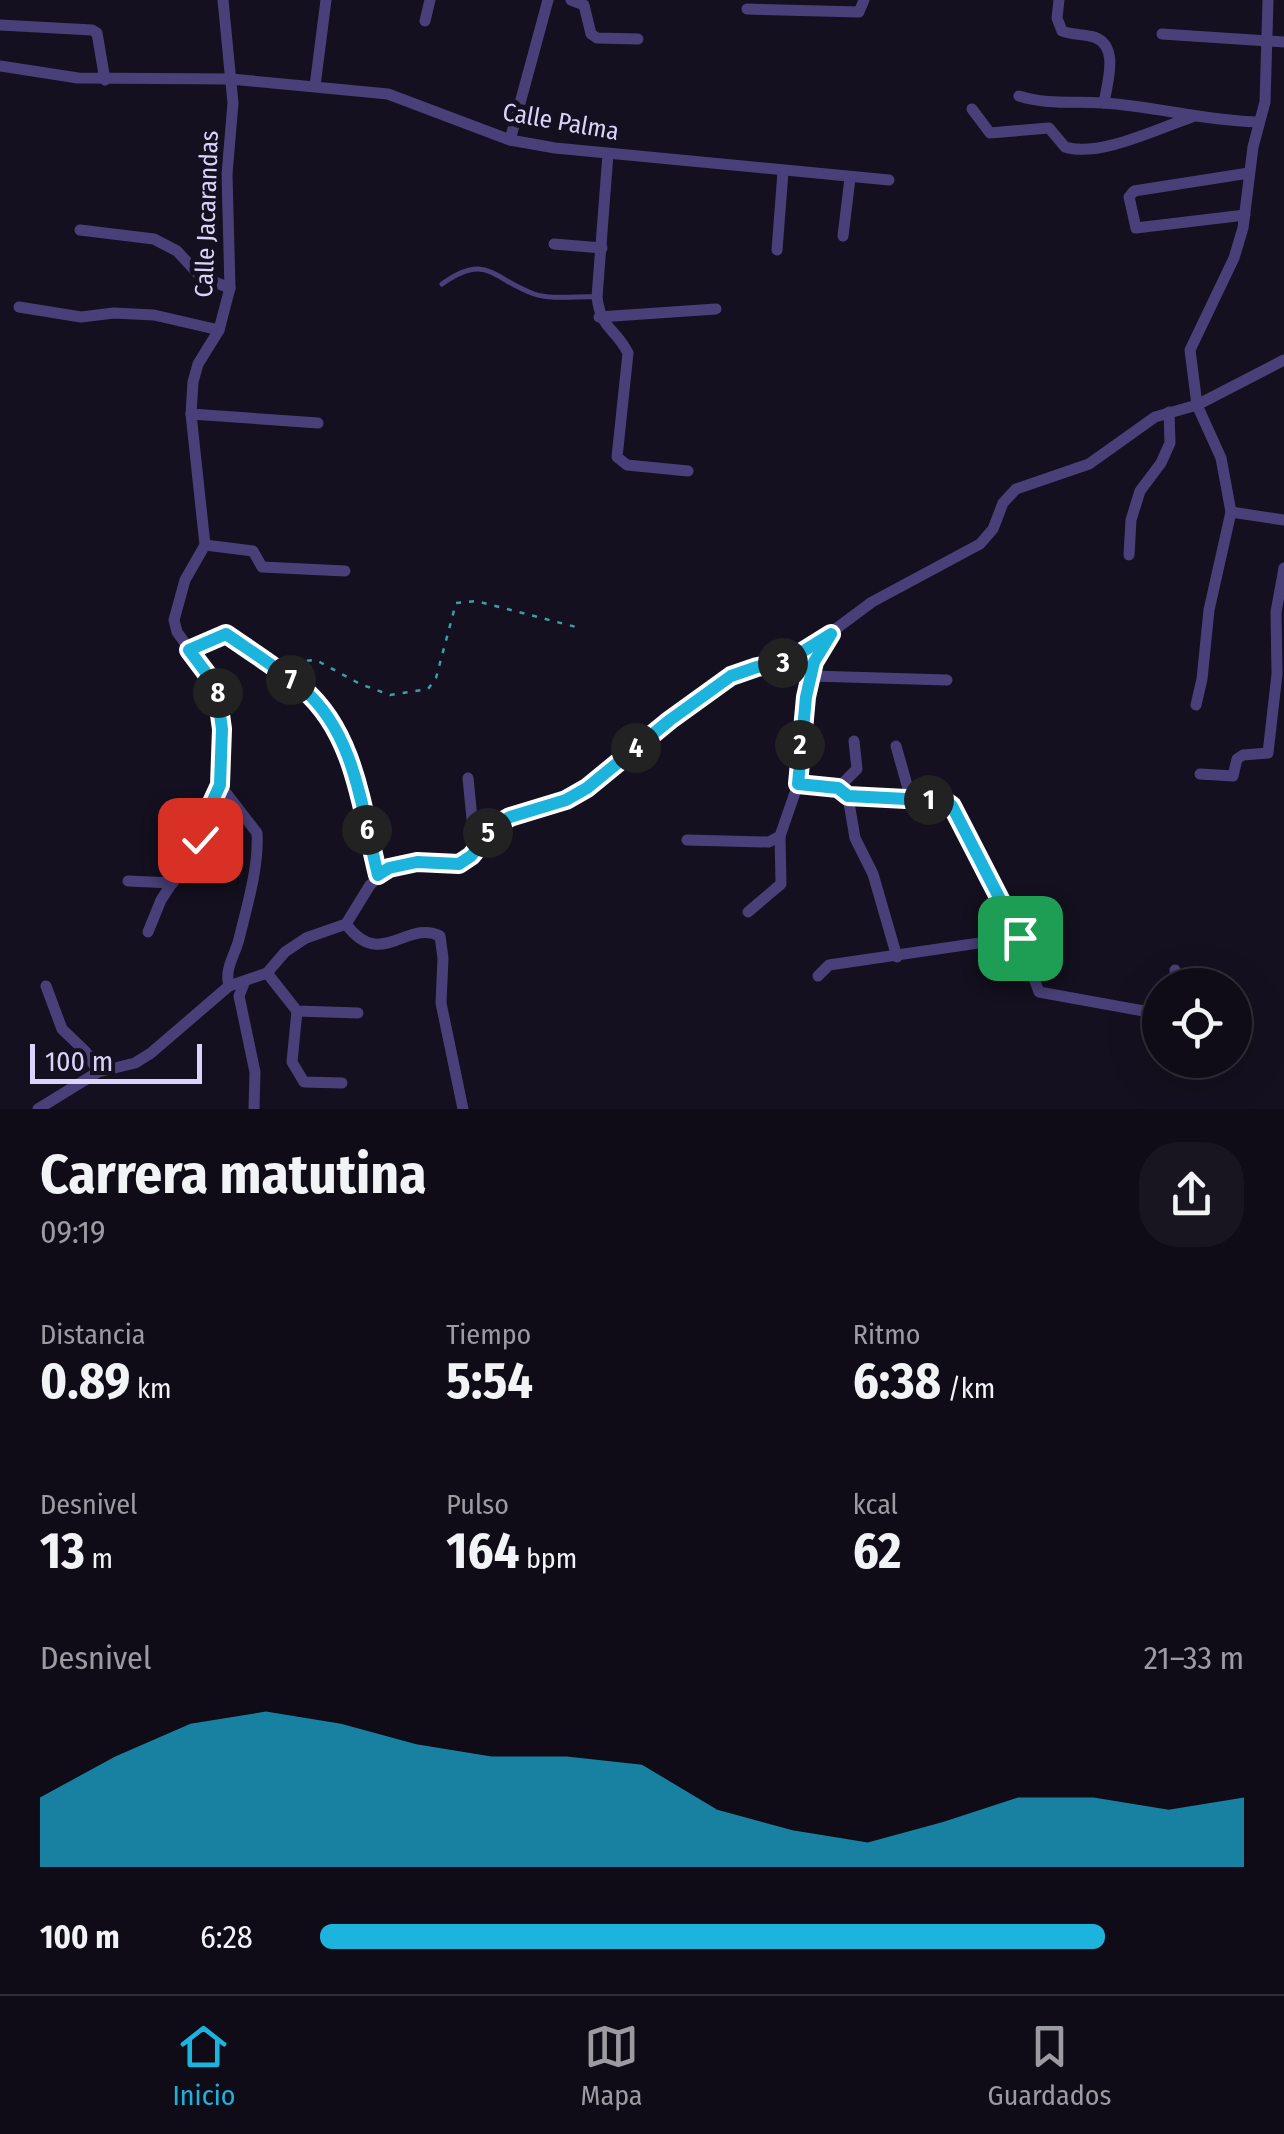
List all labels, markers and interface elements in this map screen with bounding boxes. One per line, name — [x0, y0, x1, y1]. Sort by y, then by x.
street label: Calle Palma — [500, 97, 621, 147]
street label: Calle Jacarandas — [189, 130, 225, 298]
pin: 3 — [758, 638, 808, 688]
text: 3 — [776, 646, 790, 679]
pin: 7 — [266, 655, 316, 705]
text: 7 — [285, 663, 297, 696]
pin: 8 — [193, 668, 243, 718]
text: 8 — [211, 676, 225, 709]
pin: 2 — [775, 720, 825, 770]
pin: 4 — [611, 723, 661, 773]
text: 2 — [794, 728, 806, 761]
text: 4 — [629, 731, 643, 764]
pin: 1 — [904, 775, 954, 825]
text: 1 — [923, 783, 935, 816]
pin — [158, 798, 243, 883]
pin: 6 — [342, 805, 392, 855]
pin: 5 — [463, 808, 513, 858]
icon: check — [173, 813, 228, 868]
text: 6 — [360, 813, 374, 846]
text: 5 — [481, 816, 495, 849]
pin — [978, 896, 1063, 981]
icon: arrive — [993, 911, 1048, 966]
map controls — [1142, 968, 1252, 1078]
button: locate — [1142, 968, 1252, 1078]
scale bar — [30, 1039, 202, 1084]
text: 100 m — [45, 1045, 113, 1078]
text: Carrera matutina — [40, 1142, 427, 1208]
button: share — [1139, 1142, 1244, 1247]
text: 09:19 — [40, 1213, 105, 1251]
text: Distancia — [40, 1318, 145, 1351]
text: Tiempo — [446, 1318, 531, 1351]
text: Ritmo — [853, 1318, 920, 1351]
text: 0.89 — [40, 1351, 130, 1411]
text: 5:54 — [446, 1351, 533, 1411]
text: 6:38 — [853, 1351, 941, 1411]
text: km — [130, 1372, 172, 1405]
text: /km — [941, 1372, 995, 1405]
text: Desnivel — [40, 1488, 137, 1521]
text: Pulso — [446, 1488, 509, 1521]
text: kcal — [853, 1488, 898, 1521]
text: 13 — [40, 1521, 85, 1581]
text: 164 — [446, 1521, 519, 1581]
text: 62 — [853, 1521, 902, 1581]
text: m — [85, 1542, 113, 1575]
text: bpm — [519, 1542, 577, 1575]
text: Desnivel — [40, 1639, 151, 1677]
text: 21–33 m — [1144, 1639, 1244, 1677]
text: 100 m — [40, 1918, 120, 1956]
text: 6:28 — [200, 1918, 253, 1956]
tab: Inicio — [173, 2019, 235, 2112]
tab: Mapa — [581, 2019, 643, 2112]
tab: Guardados — [988, 2019, 1111, 2112]

